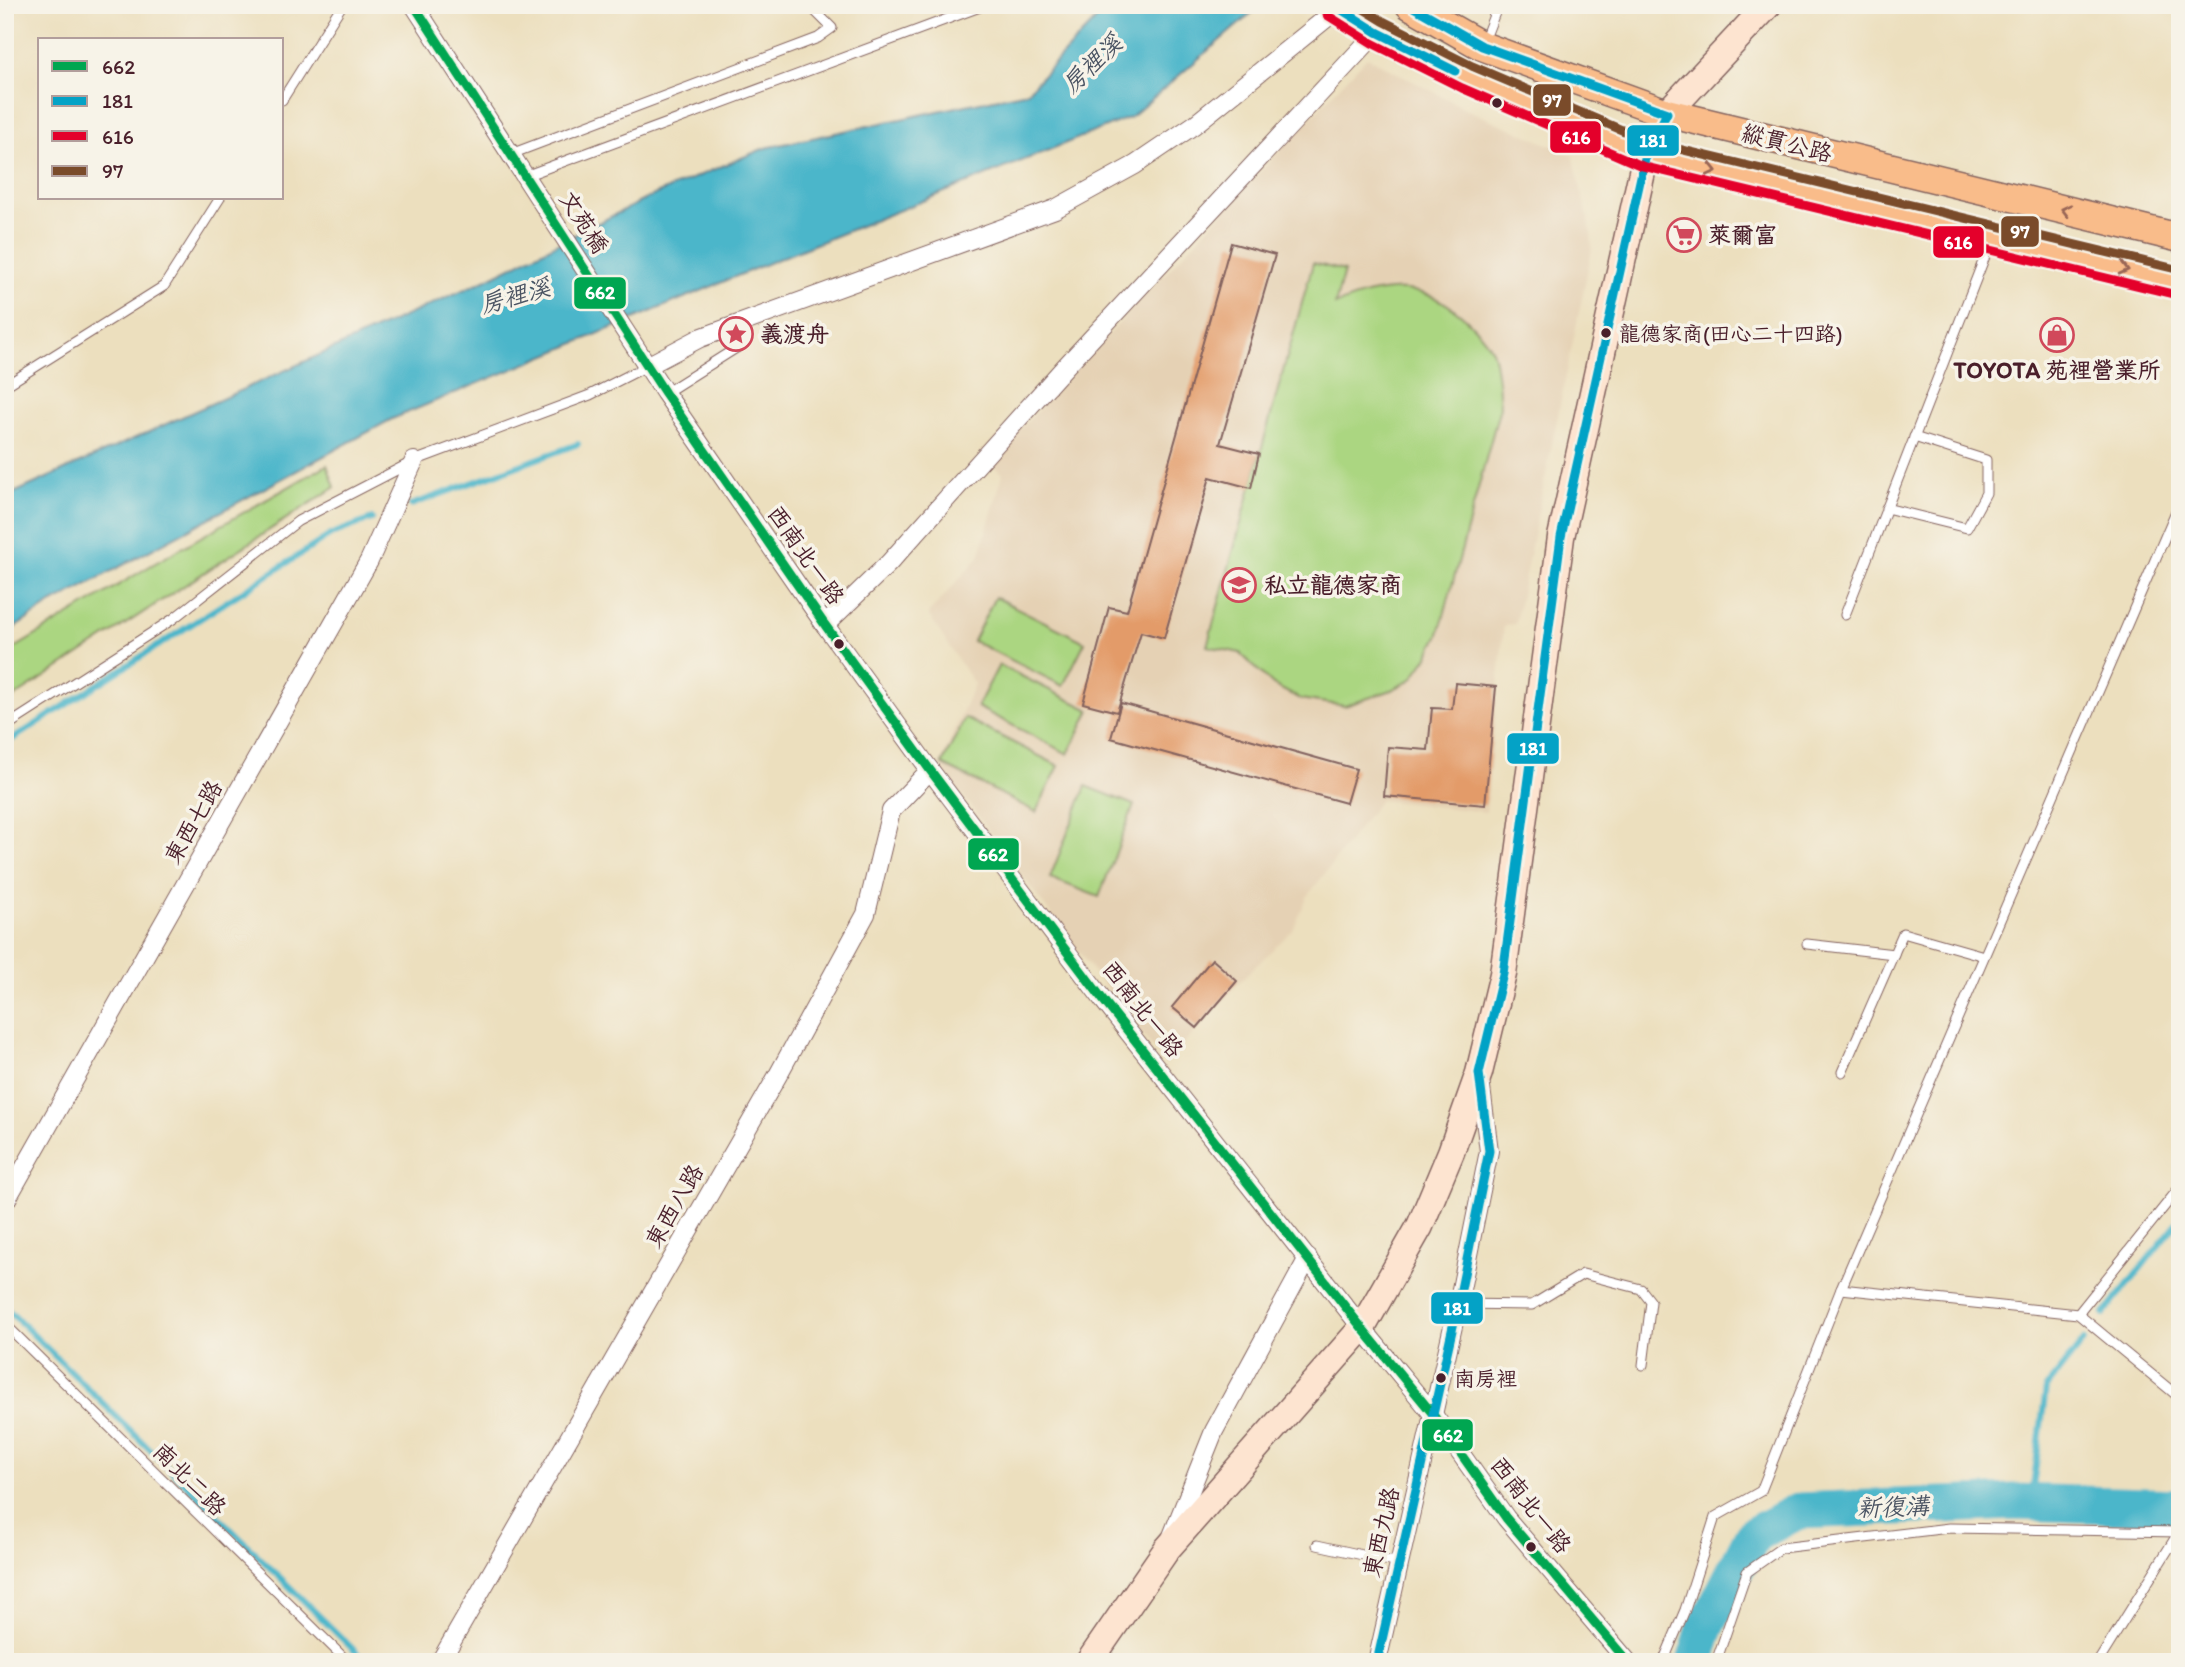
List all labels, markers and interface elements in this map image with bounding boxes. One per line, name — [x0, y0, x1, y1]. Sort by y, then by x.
water label: 房裡溪 — [1056, 27, 1129, 99]
legend — [38, 38, 284, 200]
text: 662 — [102, 54, 135, 79]
line badge: 97 — [1532, 83, 1572, 117]
text: 181 — [102, 88, 133, 113]
text: 97 — [1542, 89, 1562, 112]
unlabelled marker — [1490, 96, 1504, 110]
street label: 縱貫公路 — [1739, 118, 1835, 168]
line badge: 616 — [1549, 120, 1602, 154]
text: 616 — [102, 124, 134, 149]
line badge: 181 — [1626, 124, 1680, 157]
text: 616 — [1562, 126, 1590, 149]
text: 181 — [1639, 129, 1667, 152]
text: 97 — [102, 158, 123, 183]
one-way arrow — [1706, 161, 1718, 176]
street label: 文苑橋 — [553, 185, 615, 259]
one-way arrow — [2060, 204, 2072, 218]
line badge: 97 — [2000, 215, 2040, 248]
supermarket icon: 萊爾富 — [1665, 216, 1703, 254]
text: 97 — [2010, 220, 2030, 243]
place label: 萊爾富 — [1708, 221, 1777, 249]
line badge: 616 — [1932, 225, 1985, 259]
text: 616 — [1944, 231, 1972, 254]
one-way arrow — [2117, 261, 2129, 275]
water label: 房裡溪 — [476, 271, 555, 319]
line badge: 662 — [573, 276, 627, 310]
text: 662 — [585, 281, 615, 304]
place icon: 義渡舟 — [717, 315, 755, 353]
shop icon: TOYOTA 苑裡營業所 — [2038, 316, 2076, 354]
place label: 義渡舟 — [760, 320, 829, 348]
place label: 龍德家商(田心二十四路) — [1619, 321, 1843, 346]
marker: 龍德家商(田心二十四路) — [1599, 326, 1613, 340]
place label: TOYOTA 苑裡營業所 — [1953, 356, 2160, 384]
street label: 西南北一路 — [762, 500, 850, 610]
school or university icon: 私立龍德家商 — [1220, 566, 1258, 604]
place label: 私立龍德家商 — [1264, 571, 1402, 599]
unlabelled marker — [832, 637, 846, 651]
line badge: 181 — [1506, 732, 1560, 765]
text: 181 — [1519, 737, 1547, 760]
street label: 東西七路 — [158, 775, 228, 869]
line badge: 662 — [967, 837, 1020, 871]
text: 662 — [978, 843, 1008, 866]
street label: 西南北一路 — [1097, 955, 1189, 1063]
street label: 東西八路 — [639, 1159, 709, 1253]
line badge: 181 — [1430, 1291, 1484, 1325]
text: 181 — [1443, 1297, 1471, 1320]
place label: 南房裡 — [1454, 1366, 1517, 1391]
marker: 南房裡 — [1434, 1371, 1448, 1385]
line badge: 662 — [1421, 1418, 1474, 1452]
text: 662 — [1433, 1424, 1463, 1447]
street label: 南北二路 — [148, 1437, 232, 1521]
street label: 西南北一路 — [1485, 1451, 1577, 1559]
street label: 東西九路 — [1357, 1484, 1405, 1580]
water label: 新復溝 — [1856, 1491, 1931, 1522]
unlabelled marker — [1524, 1540, 1538, 1554]

